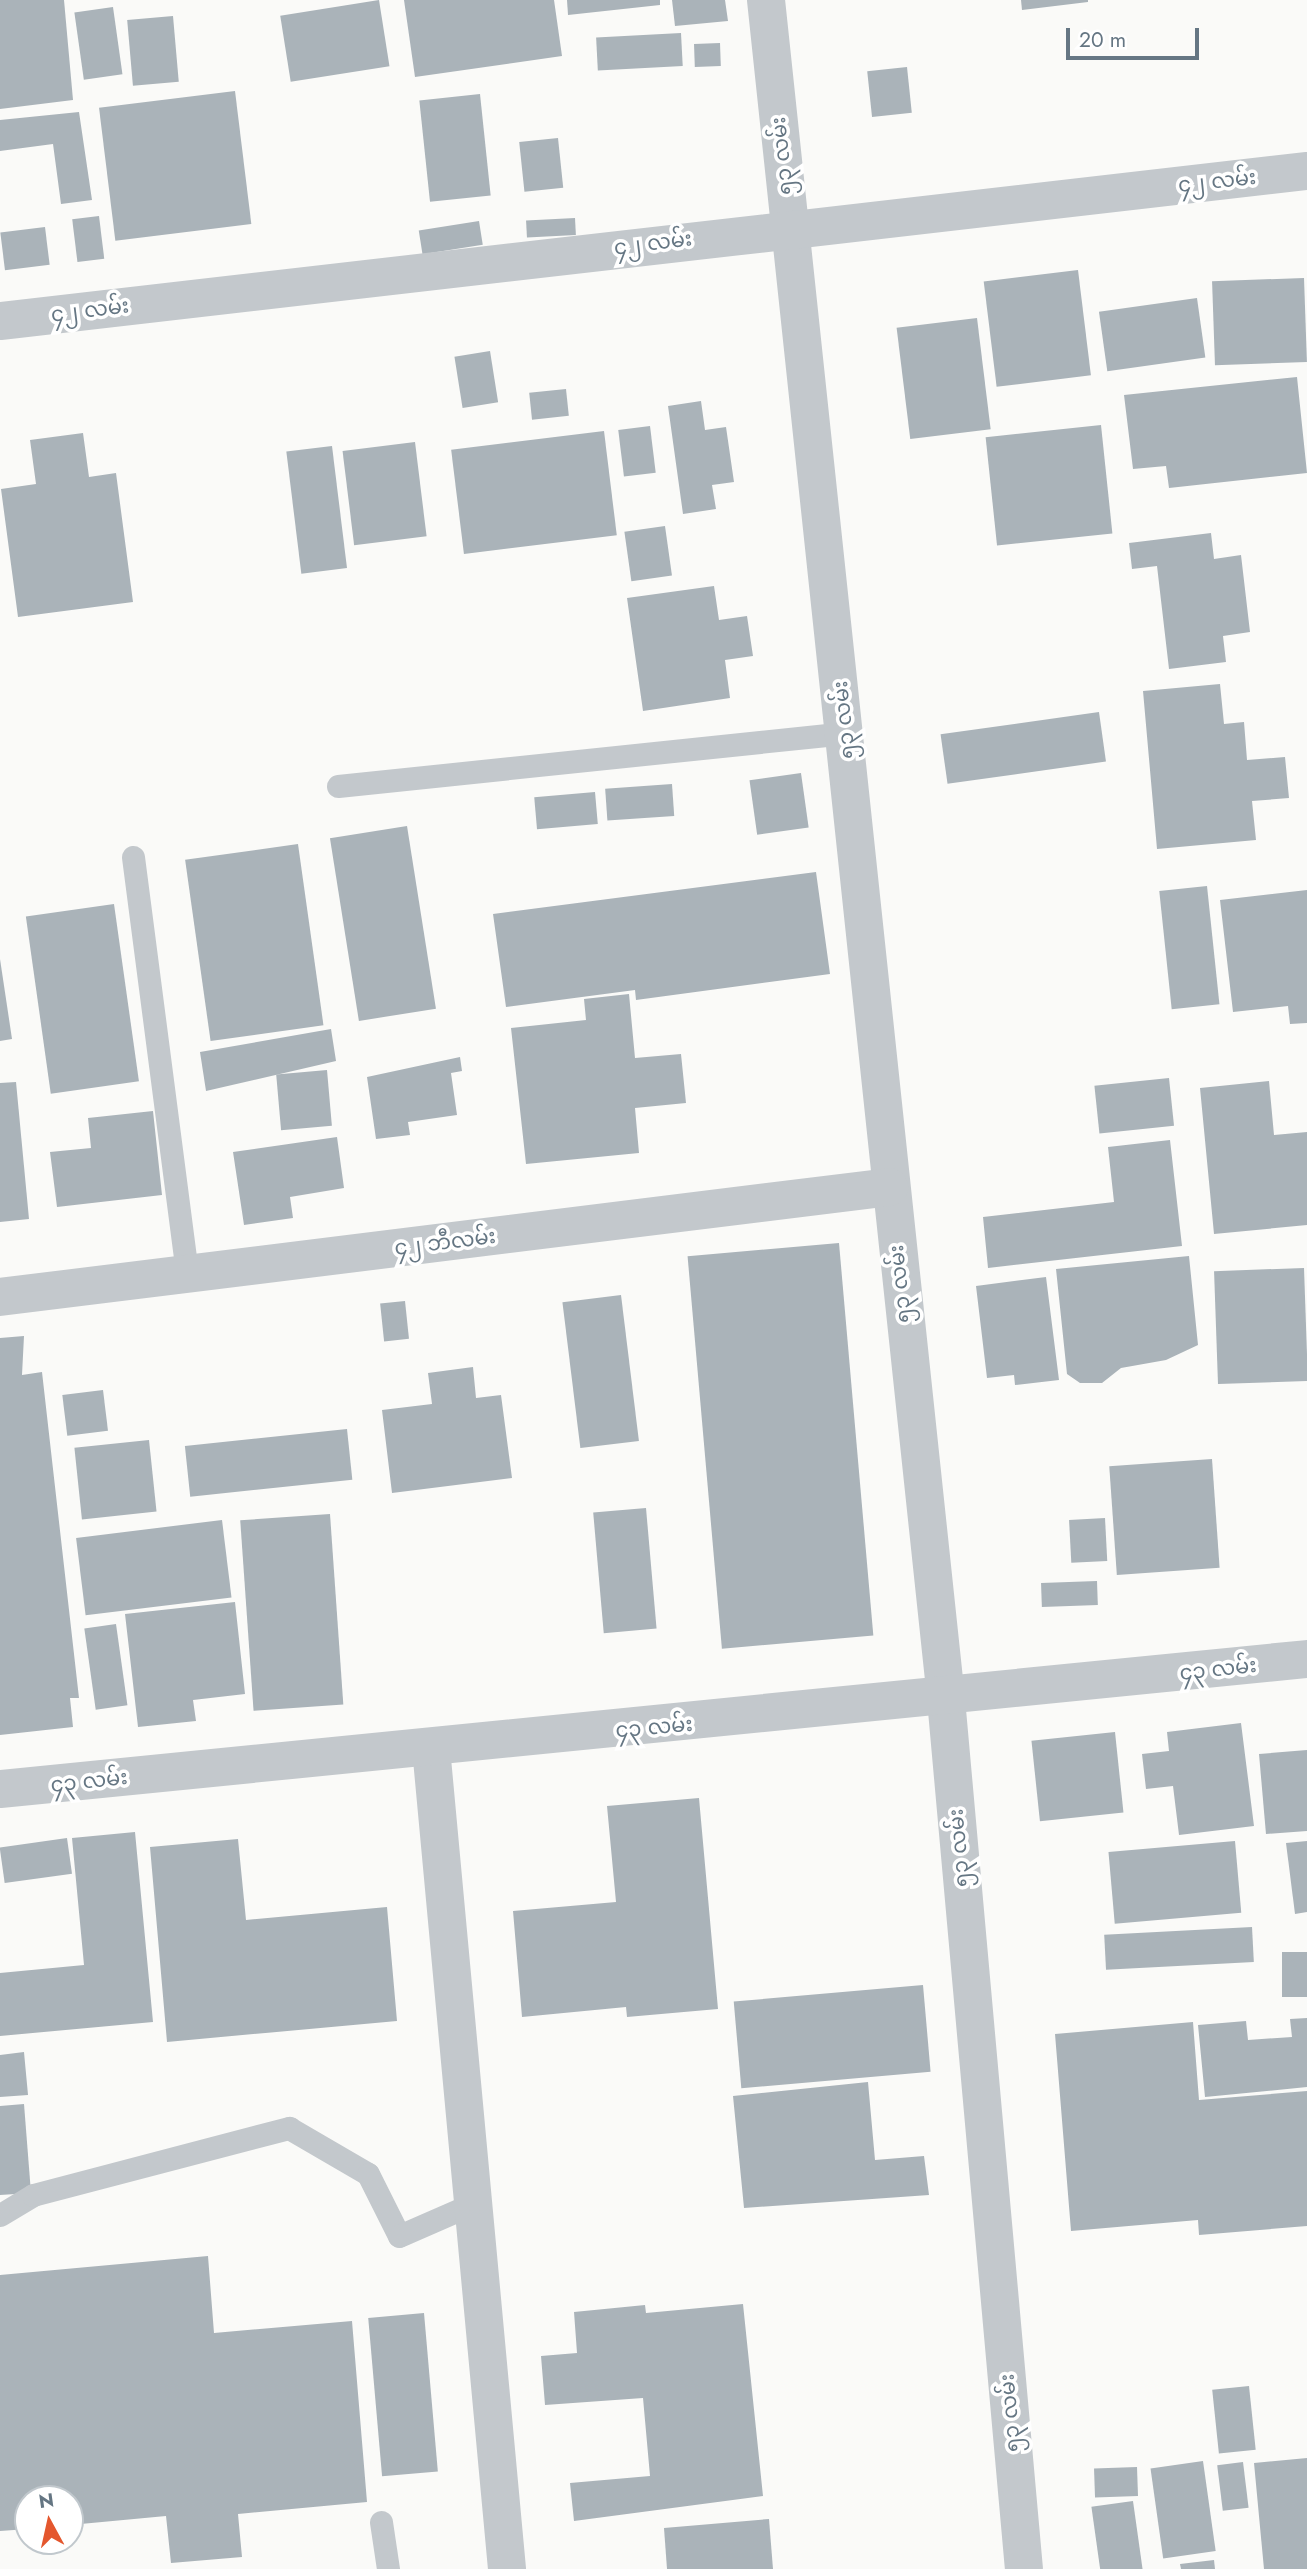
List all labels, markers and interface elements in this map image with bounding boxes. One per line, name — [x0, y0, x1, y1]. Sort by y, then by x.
scale bar — [1069, 14, 1202, 58]
text: 20 m — [1079, 25, 1126, 55]
street label: ၅၃ လမ်း — [765, 116, 799, 196]
street label: ၄၂ လမ်း — [1177, 164, 1257, 198]
street label: ၄၂ လမ်း — [612, 226, 694, 260]
street label: ၄၂ လမ်း — [49, 293, 131, 327]
street label: ၅၃ လမ်း — [827, 680, 861, 760]
street label: ၄၂ ဘီလမ်း — [393, 1223, 497, 1261]
street label: ၅၃ လမ်း — [883, 1244, 917, 1324]
street label: ၄၃ လမ်း — [1178, 1652, 1258, 1686]
street label: ၄၃ လမ်း — [614, 1711, 694, 1743]
street label: ၄၃ လမ်း — [49, 1764, 129, 1798]
street label: ၅၃ လမ်း — [943, 1808, 975, 1888]
street label: ၅၃ လမ်း — [994, 2373, 1026, 2453]
north arrow — [14, 2485, 84, 2555]
text: N — [37, 2486, 56, 2515]

